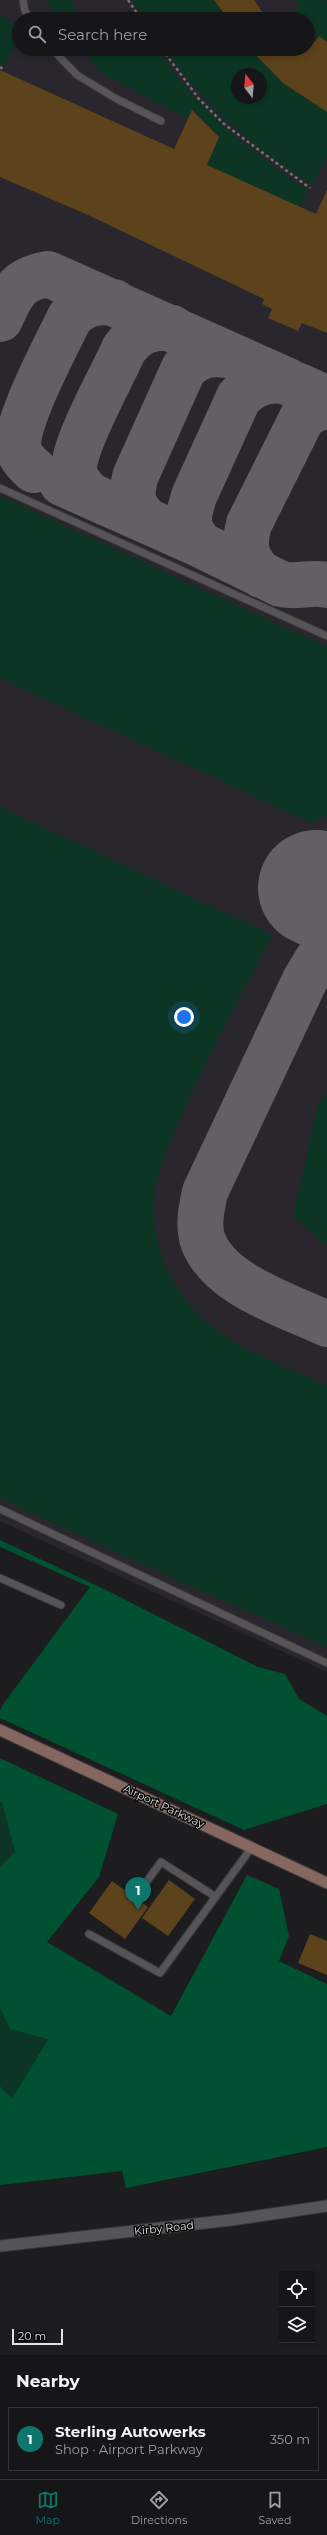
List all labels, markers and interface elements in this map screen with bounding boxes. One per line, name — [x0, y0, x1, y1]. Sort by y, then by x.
search box — [12, 12, 315, 56]
icon: search — [26, 23, 48, 45]
text: Search here — [58, 25, 147, 44]
north arrow — [231, 68, 267, 104]
your location — [174, 1007, 194, 1027]
street label: Airport Parkway — [121, 1781, 207, 1831]
pin: 1 — [125, 1877, 151, 1910]
street label: Kirby Road — [133, 2218, 195, 2238]
map controls — [279, 2271, 315, 2343]
button: locate — [279, 2271, 315, 2307]
button: layers — [279, 2307, 315, 2343]
scale bar — [12, 2327, 63, 2346]
text: 20 m — [18, 2329, 46, 2343]
text: Nearby — [16, 2371, 80, 2391]
text: Sterling Autowerks — [55, 2422, 206, 2441]
text: 1 — [27, 2431, 33, 2447]
text: 350 m — [270, 2431, 310, 2447]
text: Shop · Airport Parkway — [55, 2441, 203, 2457]
tab: Map — [36, 2489, 60, 2527]
tab: Directions — [131, 2489, 187, 2527]
tab: Saved — [258, 2489, 291, 2527]

